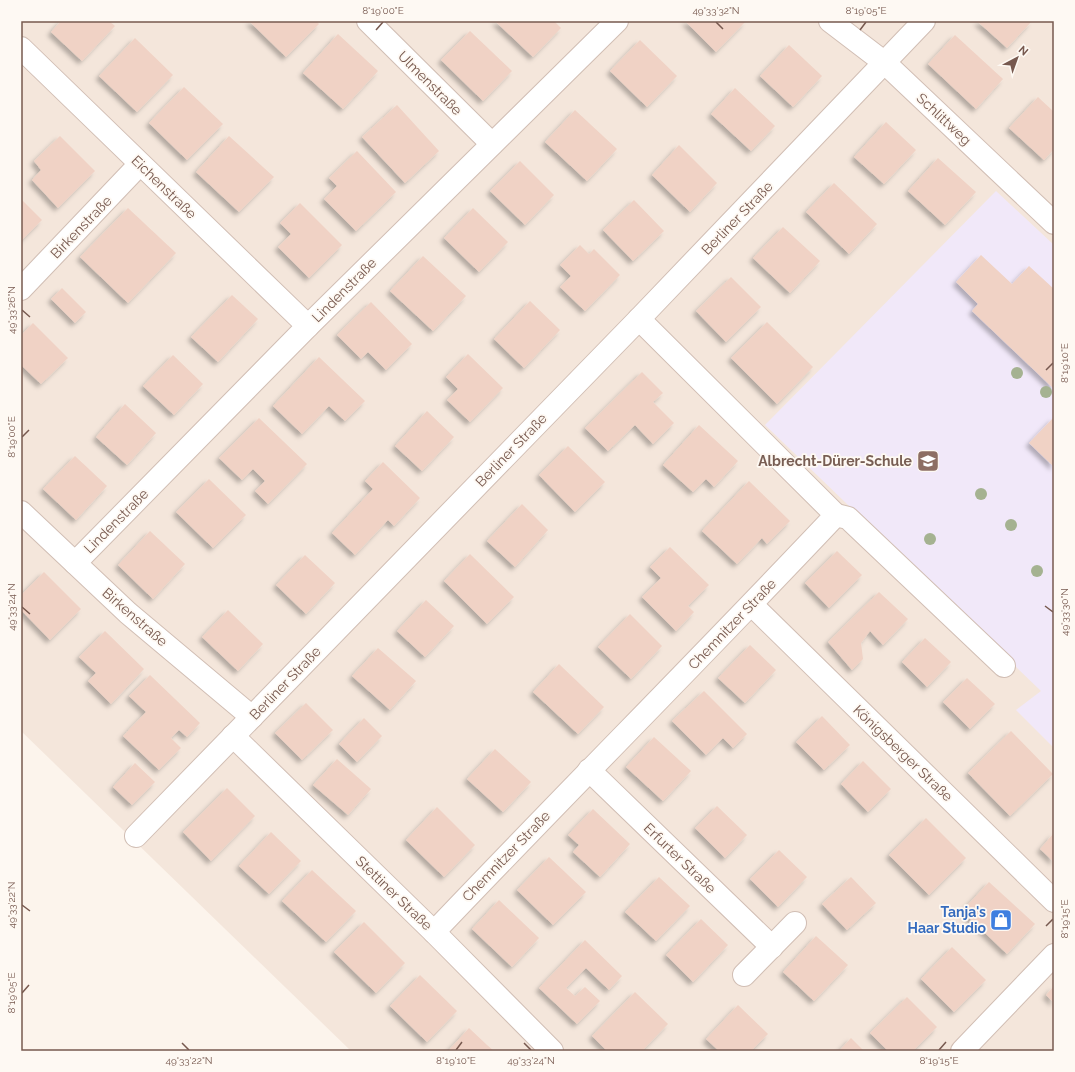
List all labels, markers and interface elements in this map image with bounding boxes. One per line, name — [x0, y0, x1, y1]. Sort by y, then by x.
text: 8°19'00"E — [362, 5, 404, 16]
text: 49°33'32"N — [692, 5, 740, 16]
text: 8°19'05"E — [845, 5, 887, 16]
north arrow — [997, 38, 1037, 78]
text: N — [1016, 43, 1031, 58]
street label: Ulmenstraße — [395, 48, 465, 118]
street label: Schlittweg — [913, 90, 975, 148]
street label: Eichenstraße — [128, 152, 200, 222]
street label: Berliner Straße — [698, 178, 776, 258]
street label: Birkenstraße — [47, 192, 115, 262]
street label: Lindenstraße — [309, 255, 379, 325]
text: 49°33'26"N — [6, 286, 17, 334]
text: 8°19'10"E — [1059, 343, 1070, 383]
street label: Berliner Straße — [472, 410, 550, 490]
text: 8°19'00"E — [6, 416, 17, 458]
school or university icon: Albrecht-Dürer-Schule — [915, 448, 941, 474]
place label: Albrecht-Dürer-Schule — [758, 453, 913, 469]
street label: Lindenstraße — [81, 486, 151, 556]
street label: Chemnitzer Straße — [685, 576, 779, 672]
text: 49°33'24"N — [6, 583, 17, 631]
street label: Birkenstraße — [99, 585, 171, 649]
text: 49°33'30"N — [1059, 588, 1070, 636]
street label: Berliner Straße — [246, 643, 324, 723]
street label: Königsberger Straße — [850, 702, 956, 804]
street label: Chemnitzer Straße — [459, 808, 553, 904]
street label: Erfurter Straße — [641, 820, 719, 896]
street label: Stettiner Straße — [353, 853, 435, 933]
text: 49°33'22"N — [6, 881, 17, 929]
text: 8°19'15"E — [1059, 899, 1070, 939]
place label: Tanja's Haar Studio — [908, 904, 987, 936]
shop icon: Tanja's Haar Studio — [988, 907, 1014, 933]
text: 8°19'05"E — [6, 972, 17, 1014]
text: 49°33'22"N — [165, 1055, 213, 1066]
text: 8°19'10"E — [436, 1055, 476, 1066]
text: 49°33'24"N — [507, 1055, 555, 1066]
text: 8°19'15"E — [919, 1055, 959, 1066]

